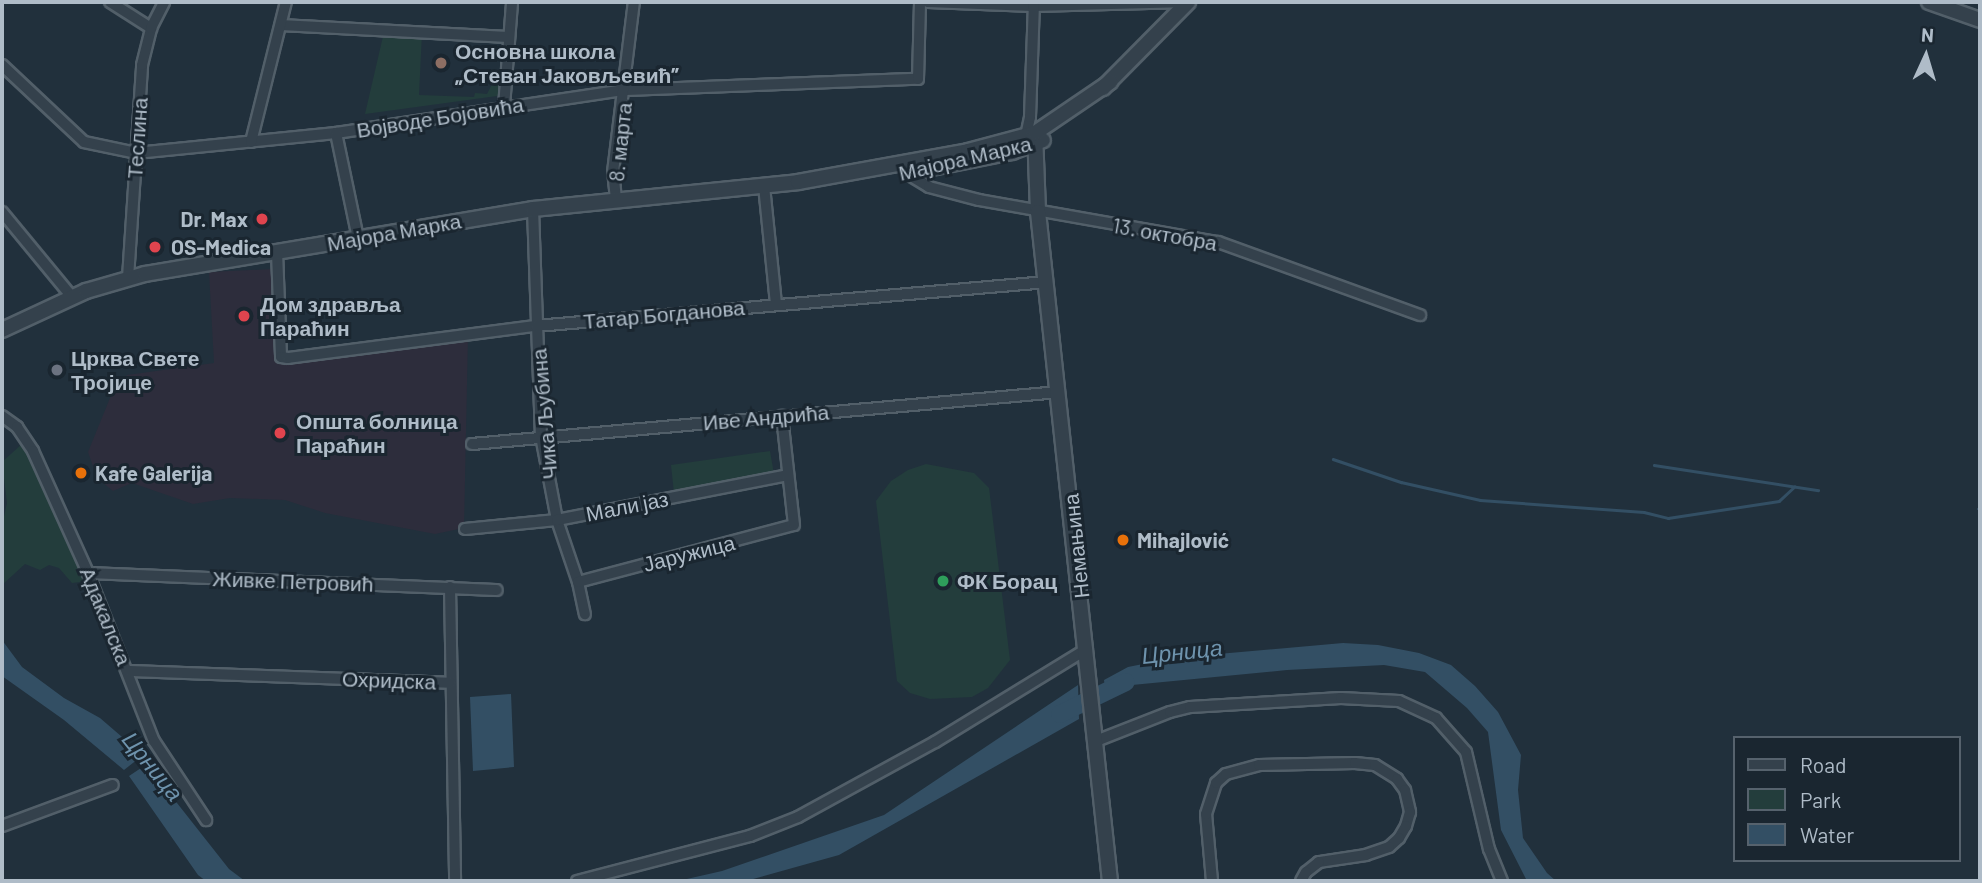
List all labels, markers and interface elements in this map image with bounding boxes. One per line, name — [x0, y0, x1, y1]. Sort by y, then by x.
north arrow — [1891, 21, 1961, 91]
text: N — [1920, 23, 1935, 46]
place label: Основна школа „Стеван Јаковљевић” — [455, 38, 679, 88]
marker: Основна школа „Стеван Јаковљевић” — [433, 55, 449, 71]
street label: Војводе Бојовића — [355, 91, 525, 143]
street label: Теслина — [122, 97, 152, 179]
street label: 8. марта — [603, 101, 637, 183]
street label: Мајора Марка — [896, 130, 1034, 186]
place label: Dr. Max — [181, 206, 248, 232]
street label: Мајора Марка — [325, 208, 463, 256]
marker: Dr. Max — [254, 211, 270, 227]
street label: 13. октобра — [1111, 212, 1219, 256]
place label: OS-Medica — [171, 234, 271, 260]
marker: OS-Medica — [145, 237, 165, 257]
place label: Дом здравља Параћин — [260, 291, 401, 341]
street label: Татар Богданова — [582, 294, 746, 334]
marker: Дом здравља Параћин — [234, 306, 254, 326]
place label: Црква Свете Тројице — [71, 345, 199, 395]
street label: Чика Љубина — [526, 348, 562, 480]
marker: Црква Свете Тројице — [49, 362, 65, 378]
street label: Иве Андрића — [702, 399, 830, 435]
place label: Општа болница Параћин — [296, 408, 458, 458]
marker: Општа болница Параћин — [270, 423, 290, 443]
place label: Kafe Galerija — [95, 460, 212, 486]
marker: Kafe Galerija — [73, 465, 89, 481]
street label: Мали јаз — [584, 486, 670, 526]
street label: Немањина — [1058, 492, 1094, 600]
place label: Mihajlović — [1137, 527, 1229, 553]
street label: Јаружица — [640, 529, 738, 577]
marker: Mihajlović — [1115, 532, 1131, 548]
street label: Адакалска — [75, 563, 137, 669]
street label: Живке Петровић — [212, 566, 374, 596]
place label: ФК Борац — [957, 568, 1057, 594]
marker: ФК Борац — [935, 573, 951, 589]
water label: Црница — [1140, 633, 1224, 669]
street label: Охридска — [342, 666, 436, 694]
water label: Црница — [117, 726, 189, 806]
legend — [1734, 736, 1961, 862]
text: Road — [1800, 752, 1846, 777]
text: Park — [1800, 787, 1841, 812]
text: Water — [1800, 822, 1854, 847]

